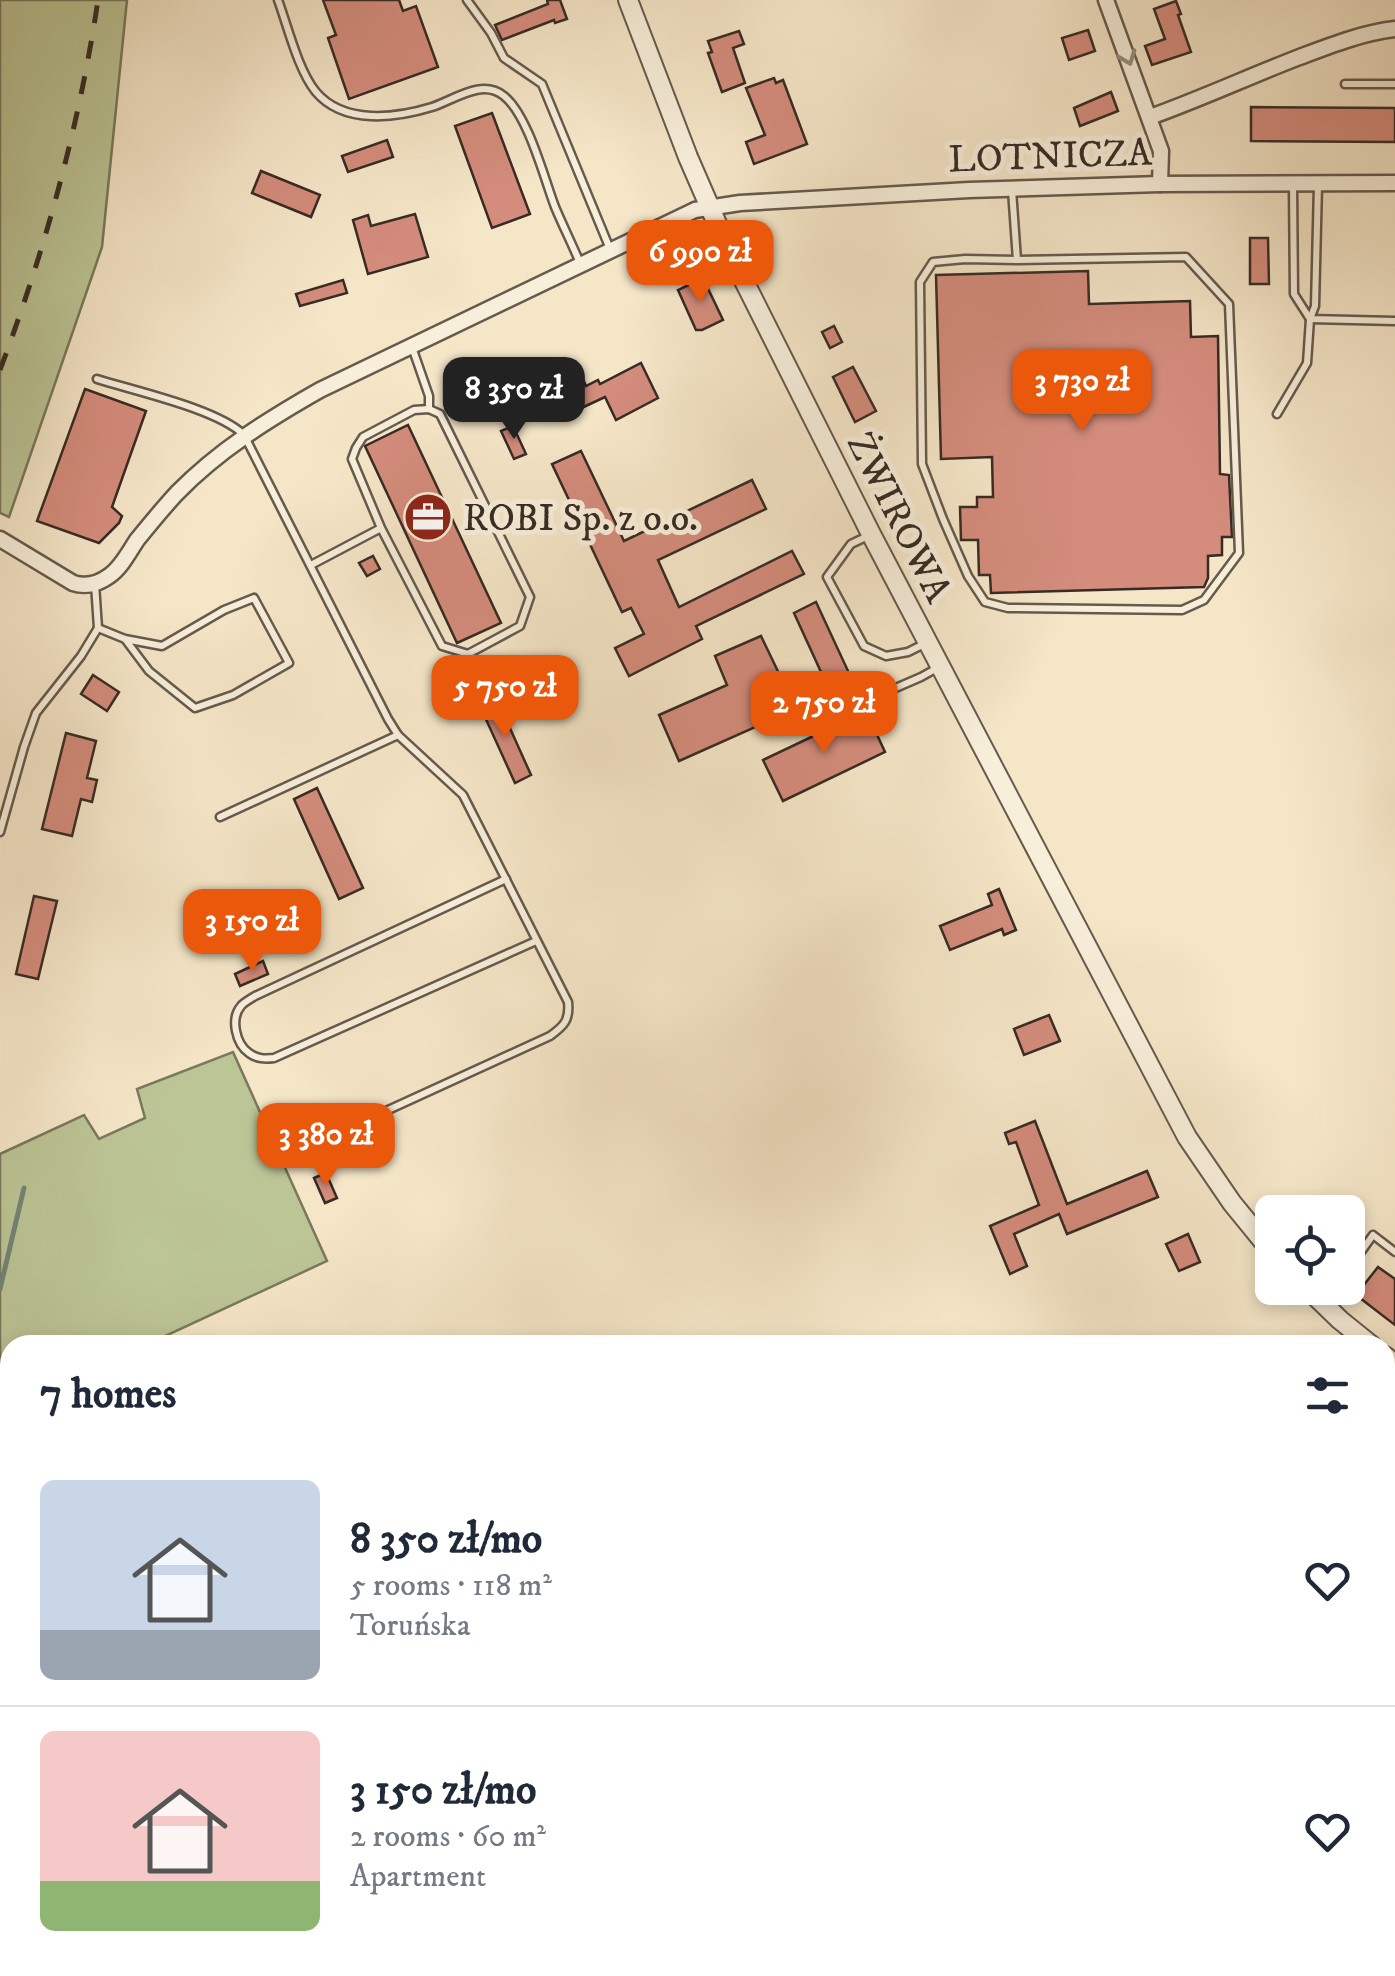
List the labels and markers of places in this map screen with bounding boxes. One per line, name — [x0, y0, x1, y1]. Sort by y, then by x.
pin: 6 990 zł — [597, 220, 803, 305]
pin: 3 730 zł — [979, 349, 1185, 434]
pin: 8 350 zł — [411, 357, 617, 442]
office icon: ROBI Sp. z o.o. — [402, 491, 454, 543]
place label: ROBI Sp. z o.o. — [463, 495, 698, 543]
pin: 5 750 zł — [402, 655, 608, 740]
pin: 2 750 zł — [721, 671, 927, 756]
pin: 3 150 zł — [149, 889, 355, 974]
pin: 3 380 zł — [223, 1103, 429, 1188]

